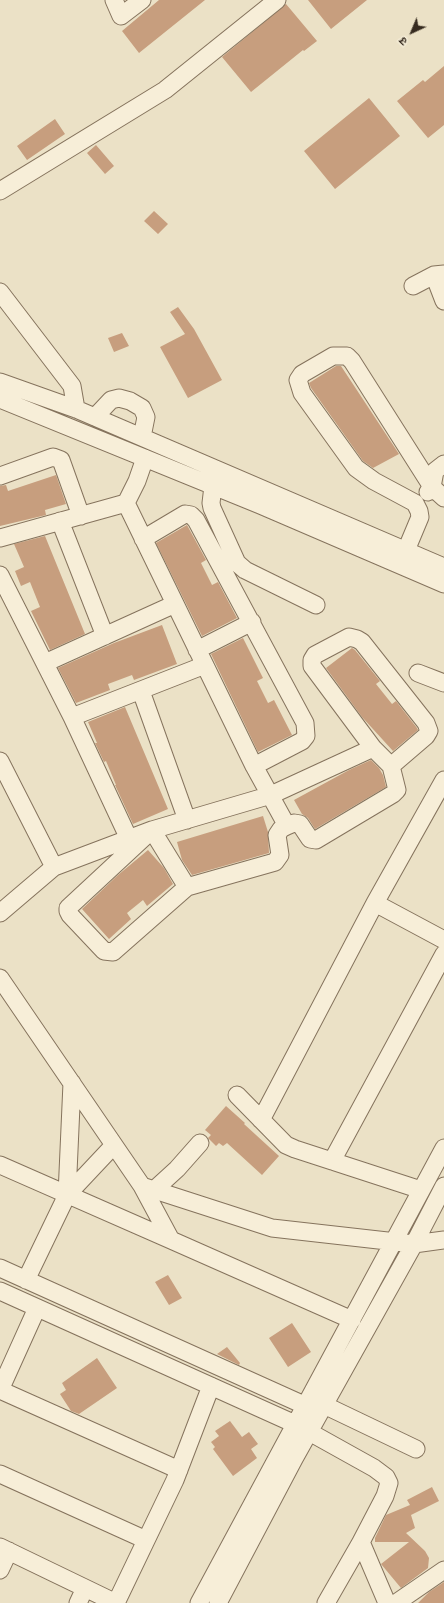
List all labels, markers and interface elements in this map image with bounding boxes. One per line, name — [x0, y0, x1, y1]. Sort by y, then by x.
north arrow — [392, 12, 432, 52]
text: उ — [396, 33, 411, 48]

